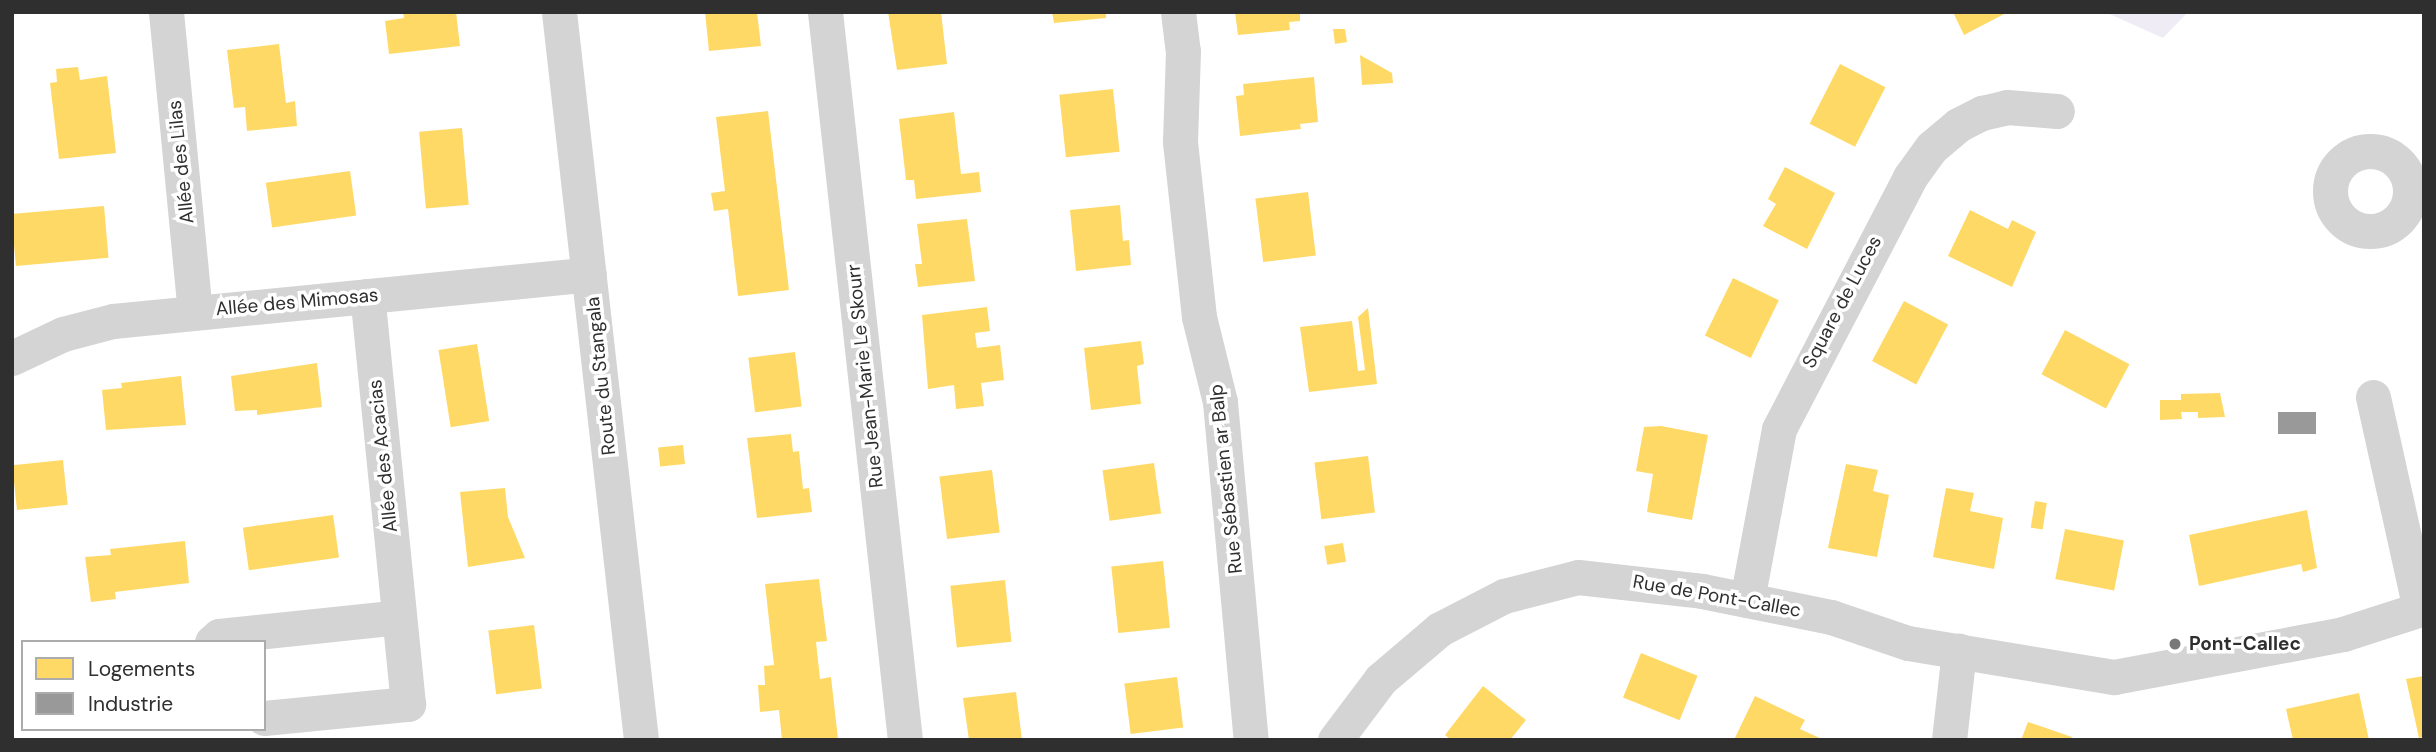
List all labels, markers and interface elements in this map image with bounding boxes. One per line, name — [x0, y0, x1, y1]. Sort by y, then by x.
street label: Allée des Lilas — [163, 99, 199, 225]
street label: Square de Luces — [1798, 232, 1886, 372]
street label: Rue Jean-Marie Le Skourr — [842, 263, 888, 489]
street label: Allée des Mimosas — [215, 284, 379, 320]
street label: Route du Stangala — [581, 296, 621, 456]
street label: Allée des Acacias — [364, 378, 402, 534]
street label: Rue Sébastien ar Balp — [1205, 383, 1247, 575]
street label: Rue de Pont-Callec — [1631, 570, 1803, 622]
place label: Pont-Callec — [2189, 633, 2301, 655]
marker: Pont-Callec — [2167, 636, 2183, 652]
legend — [21, 640, 266, 731]
text: Logements — [88, 655, 195, 683]
text: Industrie — [88, 690, 173, 718]

